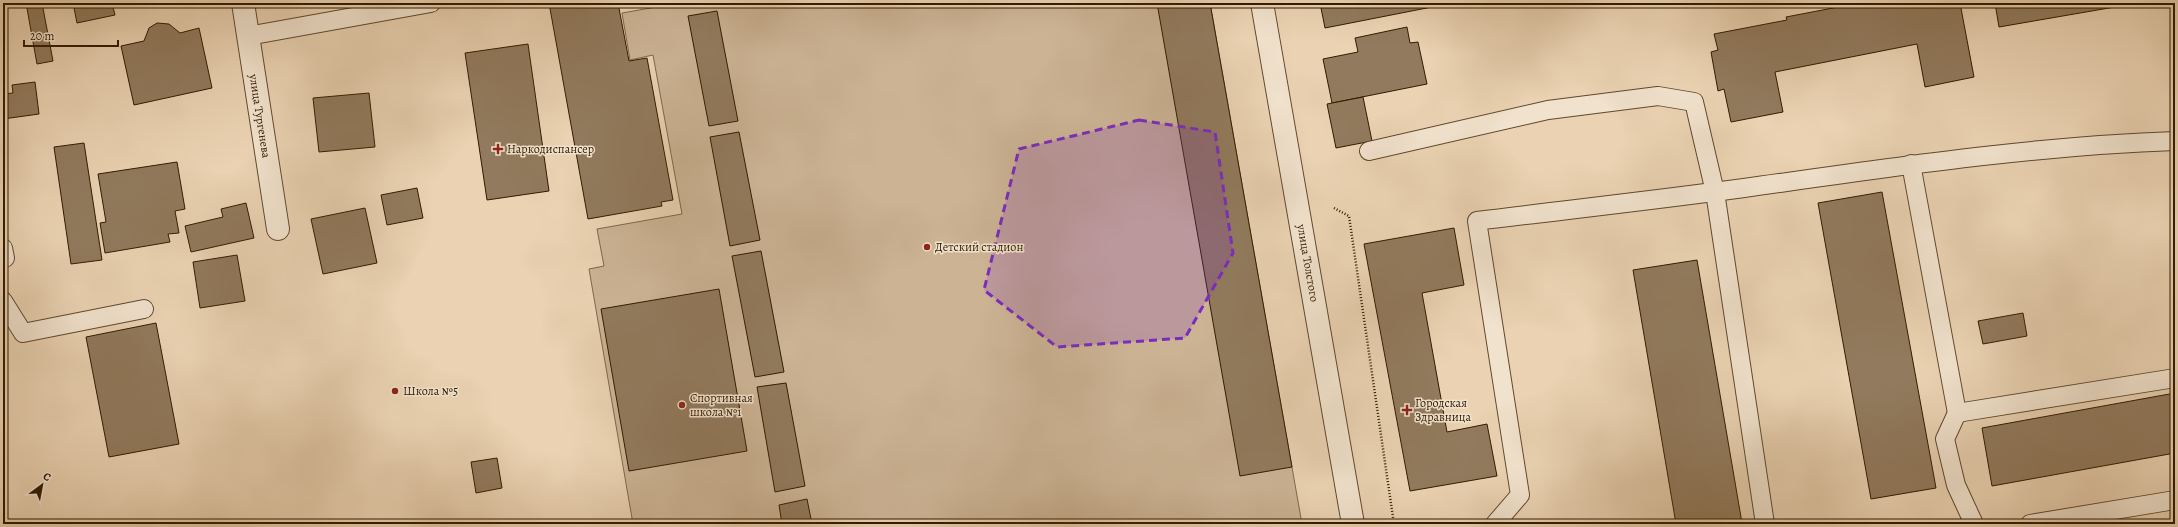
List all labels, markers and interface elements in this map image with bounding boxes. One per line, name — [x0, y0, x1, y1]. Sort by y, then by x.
scale bar — [24, 22, 118, 48]
text: 20 m — [30, 28, 54, 44]
street label: улица Тургенева — [245, 72, 275, 160]
place label: Наркодиспансер — [507, 141, 594, 157]
marker: Наркодиспансер — [492, 143, 504, 155]
street label: улица Толстого — [1293, 222, 1323, 303]
place label: Детский стадион — [935, 239, 1023, 255]
marker: Детский стадион — [922, 242, 932, 252]
place label: Школа №5 — [403, 383, 458, 399]
marker: Школа №5 — [390, 386, 400, 396]
place label: Спортивная школа №1 — [690, 390, 753, 420]
place label: Городская Здравница — [1415, 395, 1471, 425]
marker: Спортивная школа №1 — [677, 400, 687, 410]
marker: Городская Здравница — [1402, 405, 1412, 415]
north arrow — [22, 465, 62, 505]
text: С — [40, 469, 54, 485]

